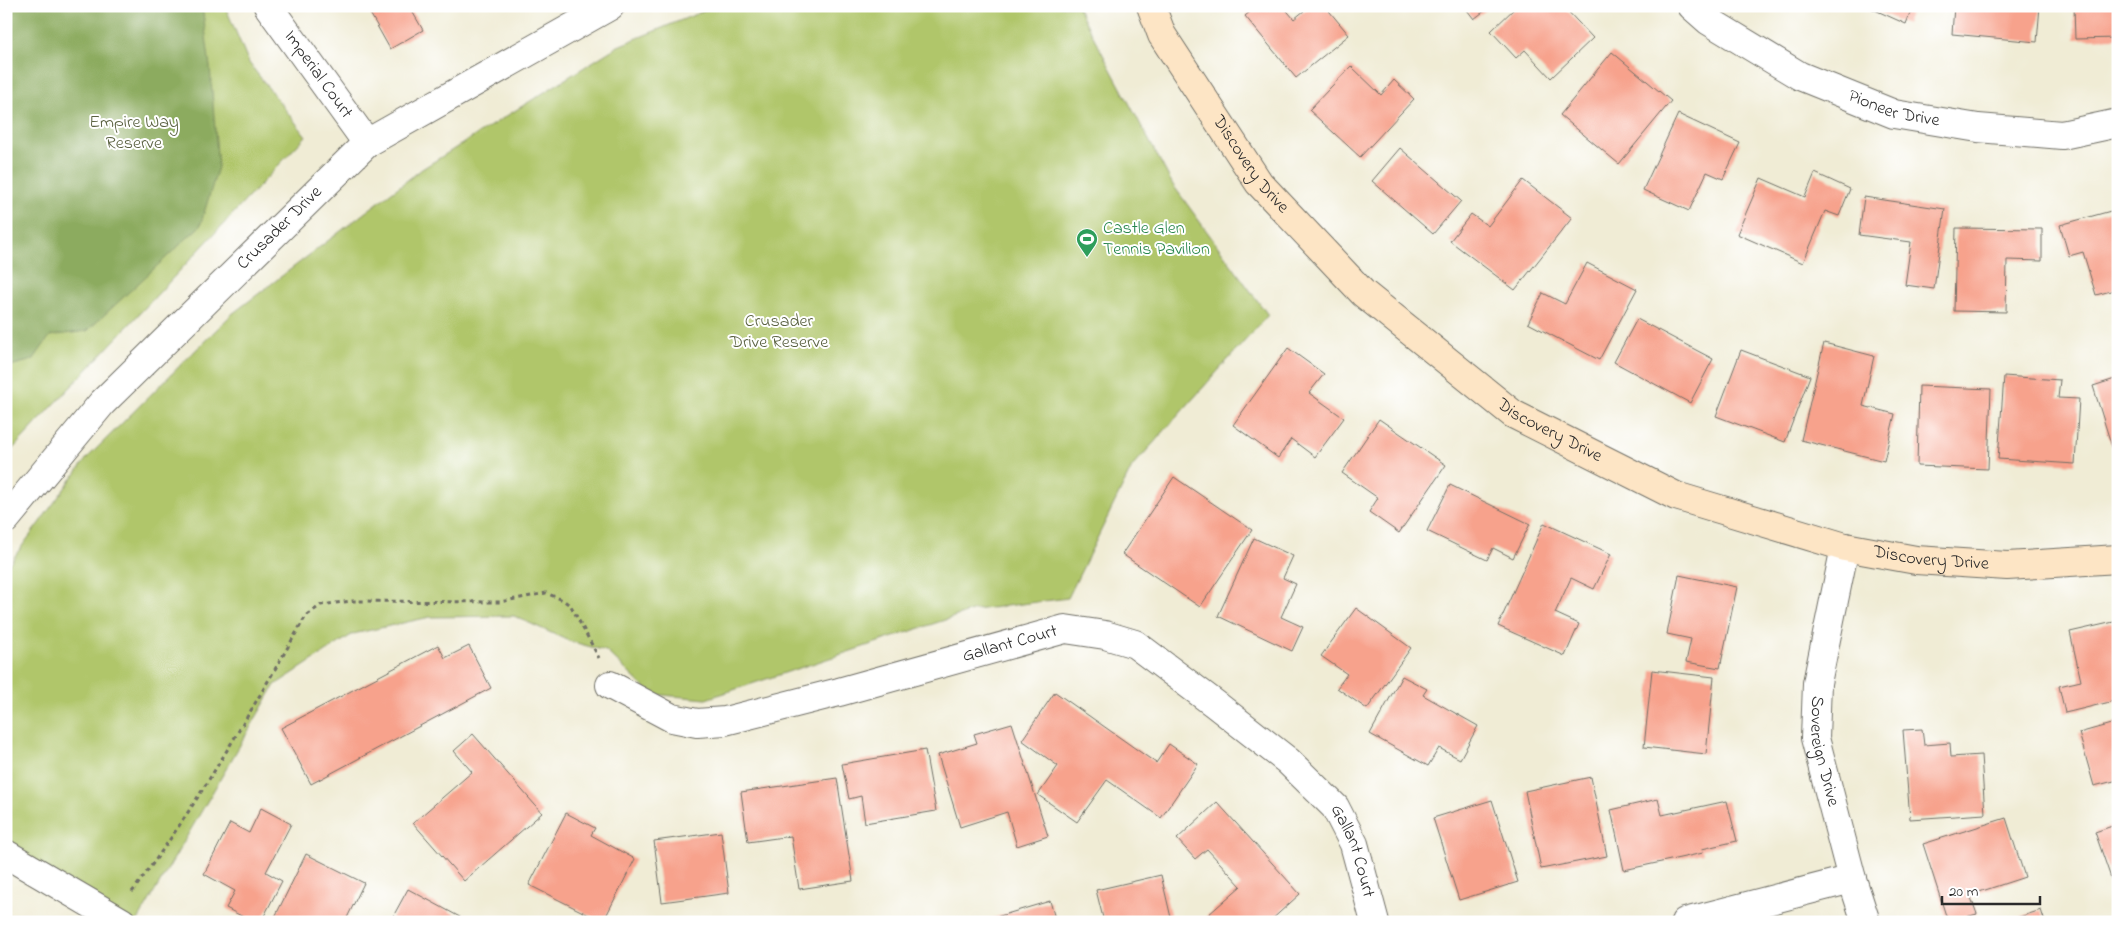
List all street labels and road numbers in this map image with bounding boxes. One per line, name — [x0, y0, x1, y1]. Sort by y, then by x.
street label: Imperial Court — [277, 25, 359, 124]
street label: Pioneer Drive — [1844, 84, 1942, 135]
street label: Discovery Drive — [1205, 110, 1295, 220]
street label: Crusader Drive — [231, 180, 329, 276]
street label: Discovery Drive — [1490, 392, 1607, 470]
street label: Discovery Drive — [1870, 539, 1991, 578]
street label: Gallant Court — [960, 619, 1060, 670]
street label: Sovereign Drive — [1802, 695, 1846, 810]
street label: Gallant Court — [1323, 800, 1381, 900]

